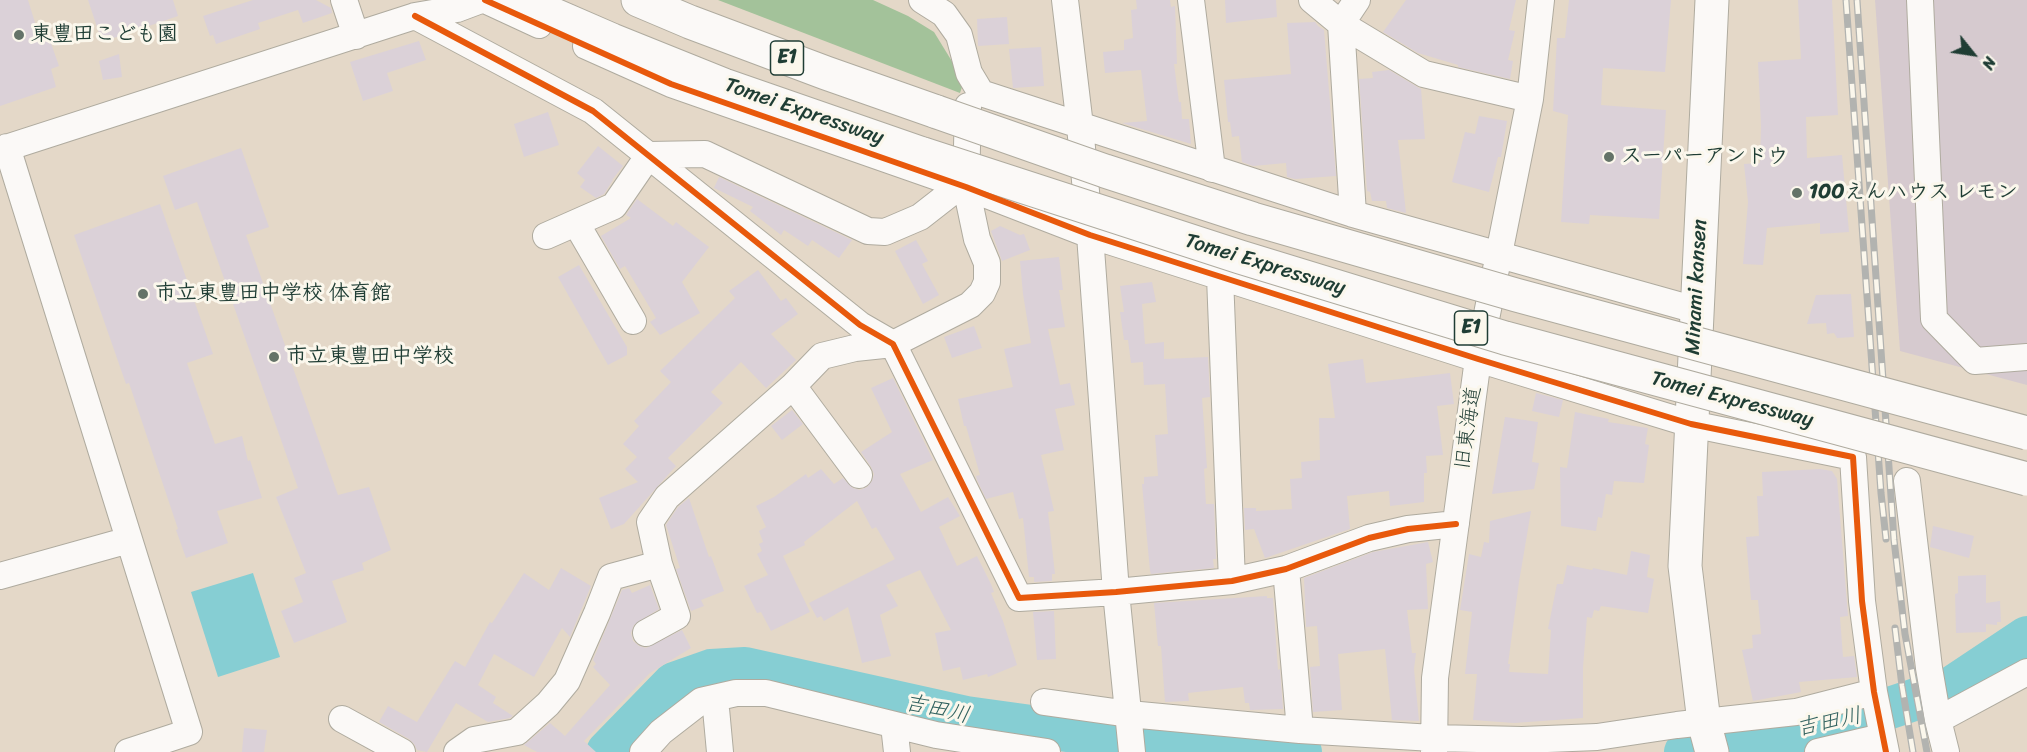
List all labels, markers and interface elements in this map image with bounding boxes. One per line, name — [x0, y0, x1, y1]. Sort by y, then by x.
place label: 東豊田こども園 — [31, 22, 178, 48]
north arrow — [1943, 24, 2003, 84]
marker: 東豊田こども園 — [12, 28, 26, 42]
road number: E1 — [770, 41, 804, 75]
text: N — [1974, 51, 2004, 75]
street label: Tomei Expressway — [721, 73, 887, 151]
place label: スーパーアンドウ — [1621, 144, 1788, 170]
marker: スーパーアンドウ — [1602, 150, 1616, 164]
place label: 100えんハウス レモン — [1809, 180, 2018, 206]
marker: 100えんハウス レモン — [1790, 186, 1804, 200]
street label: Minami kansen — [1681, 218, 1713, 356]
street label: Tomei Expressway — [1182, 229, 1348, 301]
place label: 市立東豊田中学校 体育館 — [155, 281, 391, 307]
marker: 市立東豊田中学校 体育館 — [136, 287, 150, 301]
road number: E1 — [1454, 311, 1488, 345]
place label: 市立東豊田中学校 — [286, 344, 454, 370]
marker: 市立東豊田中学校 — [267, 350, 281, 364]
street label: Tomei Expressway — [1648, 366, 1816, 434]
street label: 旧東海道 — [1451, 385, 1487, 471]
water label: 吉田川 — [902, 690, 972, 730]
water label: 吉田川 — [1794, 703, 1864, 743]

